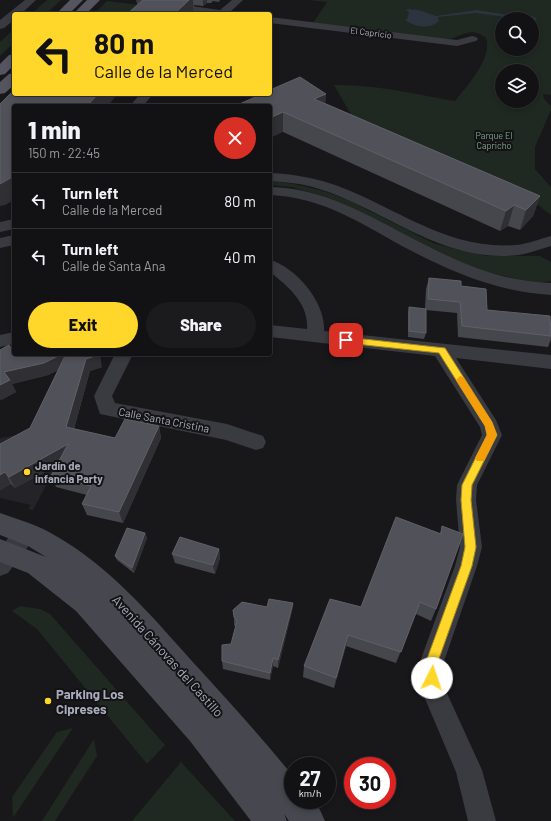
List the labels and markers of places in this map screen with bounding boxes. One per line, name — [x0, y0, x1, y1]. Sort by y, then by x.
pin — [329, 323, 363, 357]
place label: Jardín de infancia Party — [35, 459, 103, 485]
marker: Jardín de infancia Party — [22, 467, 32, 477]
place label: Parking Los Cipreses — [56, 686, 124, 717]
marker: Parking Los Cipreses — [43, 696, 53, 706]

